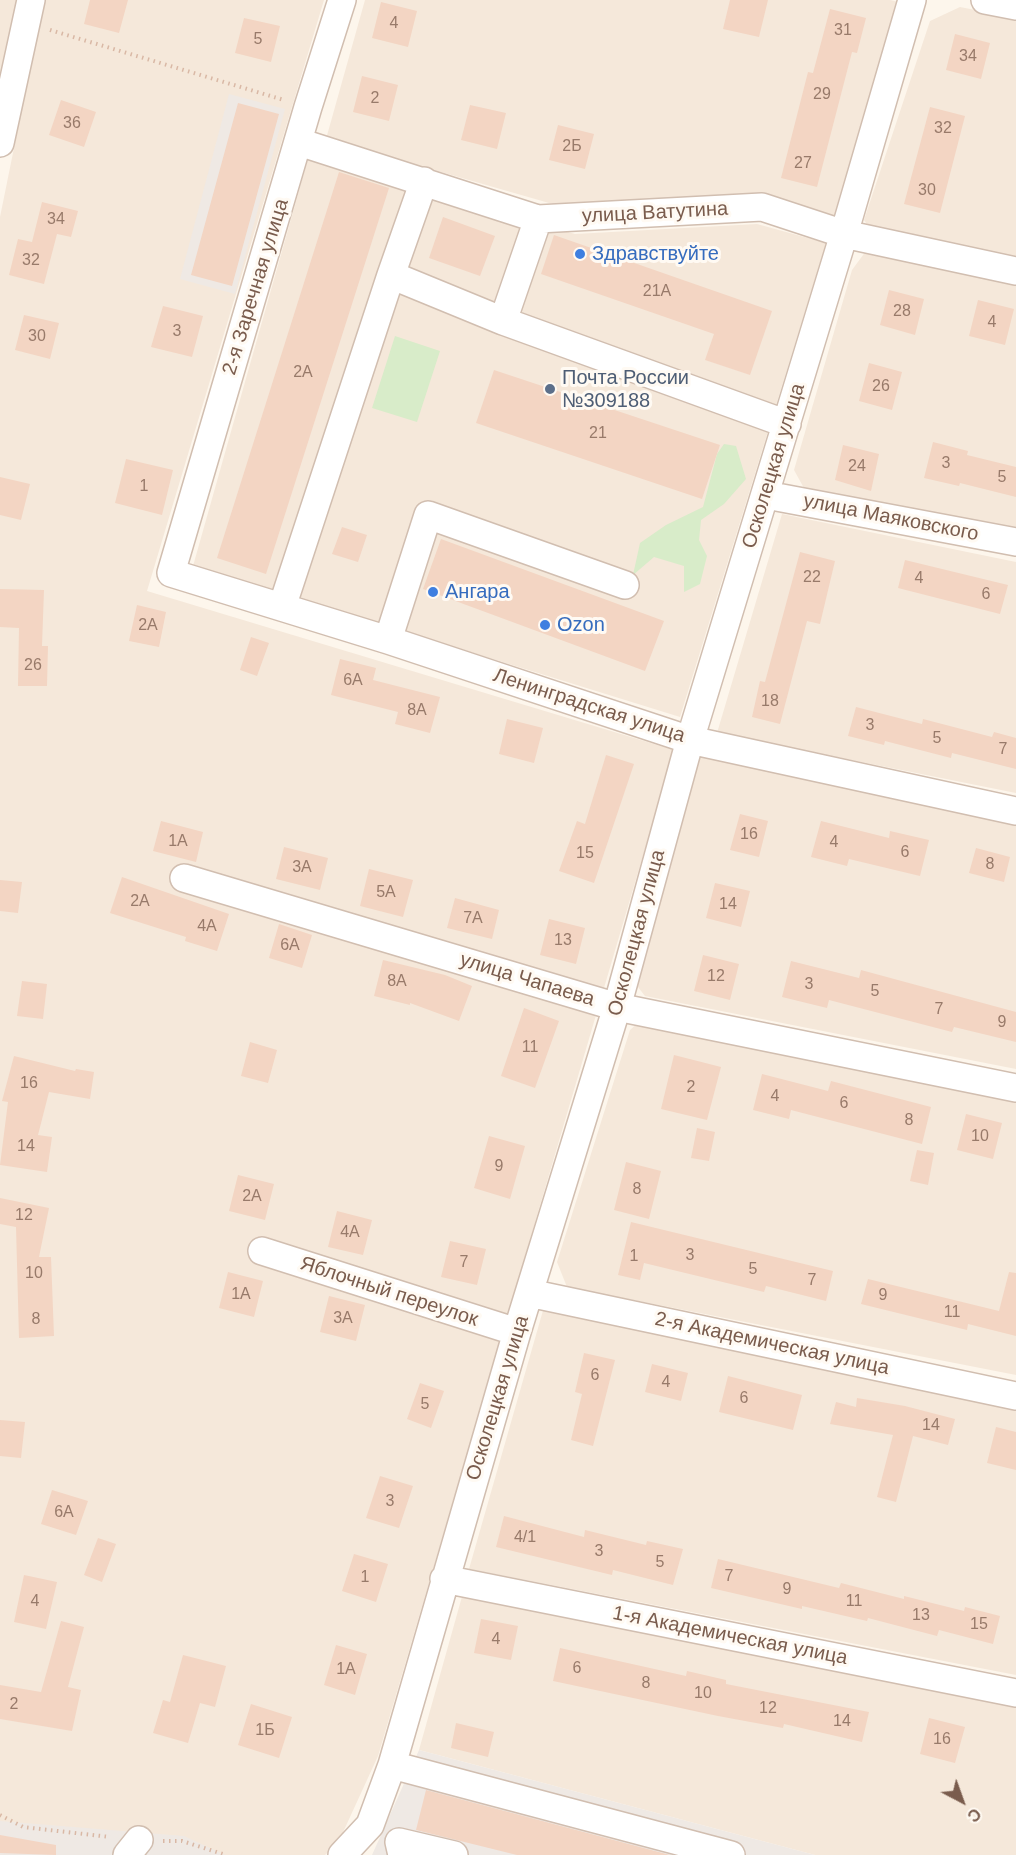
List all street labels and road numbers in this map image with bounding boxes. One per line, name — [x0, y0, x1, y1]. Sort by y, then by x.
street label: 2-я Заречная улица — [218, 196, 294, 378]
street label: улица Ватутина — [581, 197, 729, 229]
street label: Осколецкая улица — [738, 381, 810, 551]
street label: улица Маяковского — [801, 489, 981, 547]
street label: Ленинградская улица — [490, 664, 688, 748]
street label: Осколецкая улица — [603, 847, 671, 1019]
street label: улица Чапаева — [457, 948, 597, 1012]
street label: Яблочный переулок — [297, 1252, 481, 1332]
street label: 2-я Академическая улица — [653, 1307, 891, 1381]
street label: Осколецкая улица — [462, 1313, 534, 1483]
street label: 1-я Академическая улица — [611, 1601, 849, 1671]

